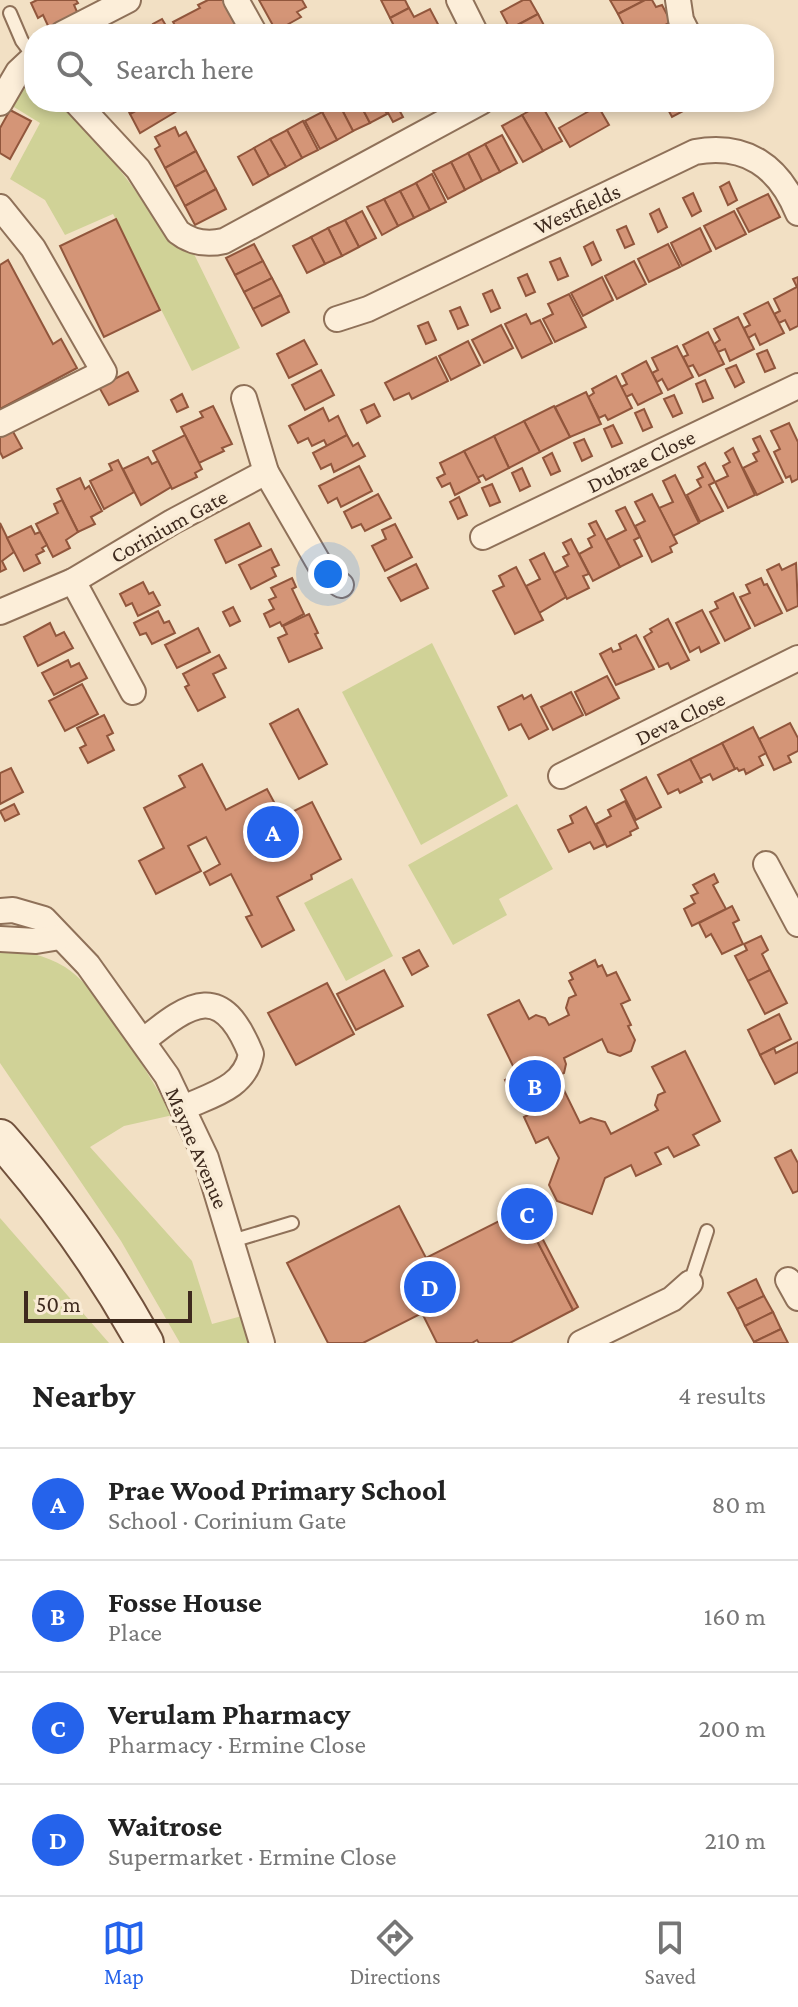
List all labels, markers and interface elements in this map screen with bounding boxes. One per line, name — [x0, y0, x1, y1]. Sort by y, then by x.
search box — [24, 24, 774, 112]
icon: search — [52, 46, 96, 90]
text: Search here — [116, 52, 254, 85]
street label: Westfields — [530, 178, 624, 240]
street label: Dubrae Close — [583, 424, 699, 498]
street label: Corinium Gate — [106, 484, 232, 568]
your location — [308, 554, 348, 594]
street label: Deva Close — [631, 686, 729, 750]
pin: A — [247, 802, 299, 862]
pin: B — [509, 1056, 561, 1116]
street label: Mayne Avenue — [160, 1084, 234, 1212]
pin: C — [501, 1184, 553, 1244]
pin: D — [404, 1257, 456, 1317]
scale bar — [24, 1287, 192, 1323]
text: 50 m — [36, 1292, 81, 1317]
text: Nearby — [32, 1377, 135, 1414]
text: 4 results — [678, 1381, 766, 1410]
text: Prae Wood Primary School — [108, 1473, 446, 1506]
text: A — [50, 1490, 66, 1519]
text: 80 m — [712, 1490, 766, 1519]
text: School · Corinium Gate — [108, 1506, 346, 1535]
text: Fosse House — [108, 1585, 262, 1618]
text: B — [50, 1602, 66, 1631]
text: 160 m — [704, 1602, 766, 1631]
text: Place — [108, 1618, 162, 1647]
text: Verulam Pharmacy — [108, 1697, 350, 1730]
text: C — [50, 1714, 66, 1743]
text: 200 m — [698, 1714, 766, 1743]
text: Pharmacy · Ermine Close — [108, 1730, 366, 1759]
text: Waitrose — [108, 1809, 222, 1842]
text: D — [49, 1826, 67, 1855]
text: 210 m — [705, 1826, 766, 1855]
text: Supermarket · Ermine Close — [108, 1842, 397, 1871]
tab: Map — [102, 1916, 146, 1989]
tab: Directions — [350, 1916, 441, 1989]
tab: Saved — [645, 1916, 696, 1989]

